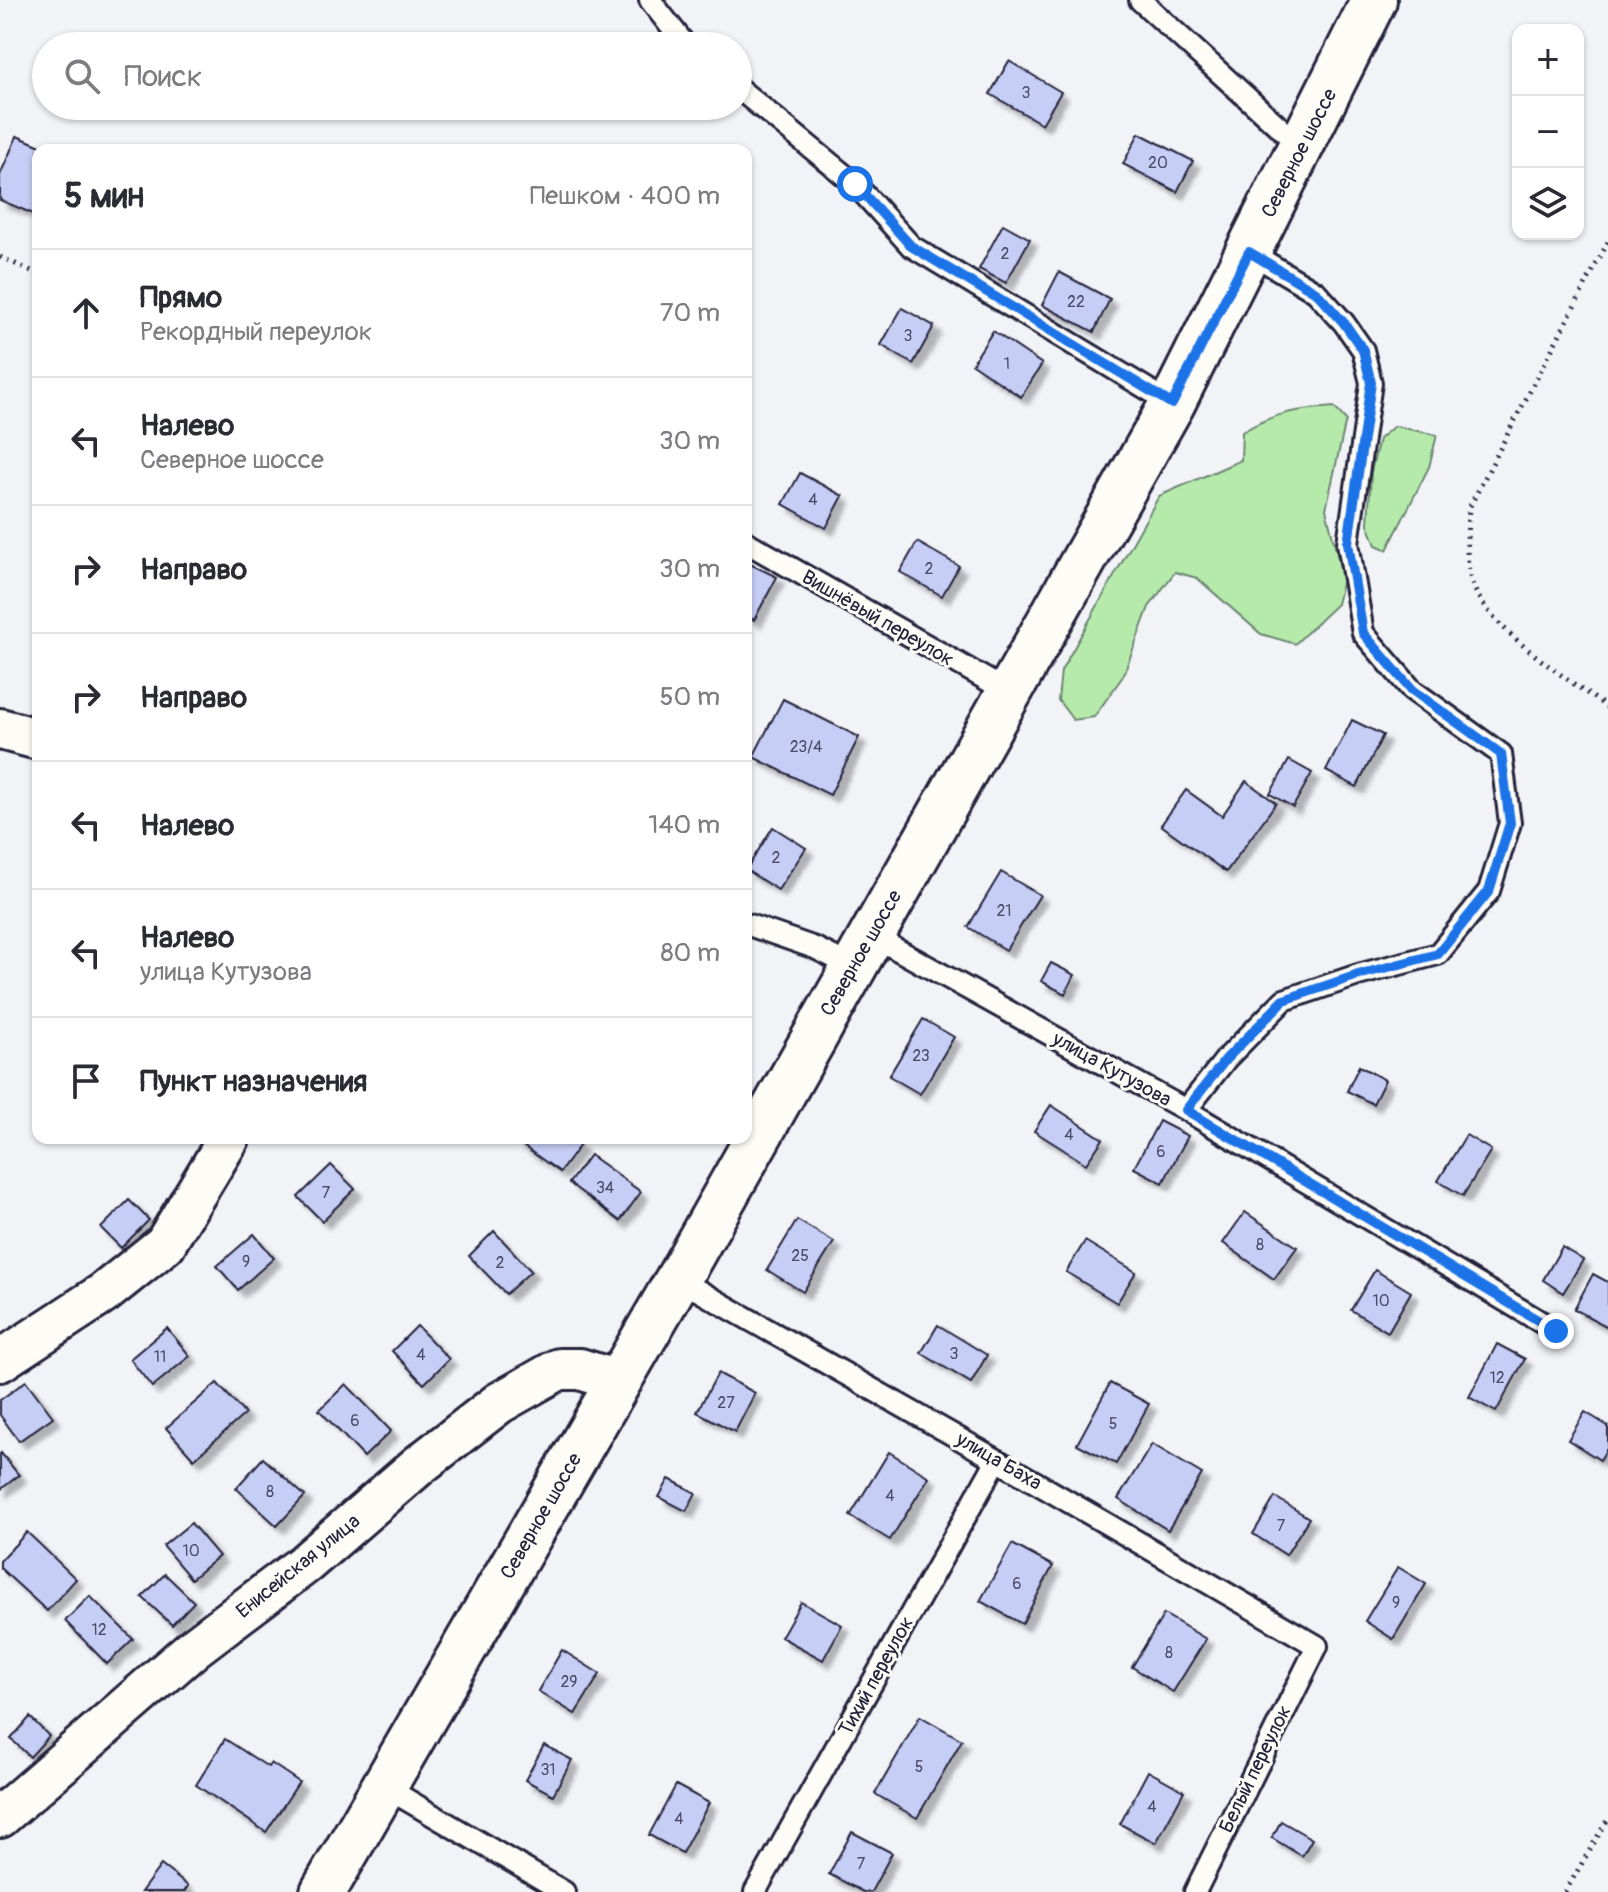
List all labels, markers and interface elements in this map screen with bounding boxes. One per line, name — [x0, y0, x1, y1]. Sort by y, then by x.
map controls — [1512, 24, 1584, 240]
button: + — [1512, 24, 1584, 96]
search box — [32, 32, 752, 120]
icon: search — [60, 54, 104, 98]
text: Поиск — [124, 58, 202, 95]
house number: 3 — [1022, 83, 1031, 103]
street label: Северное шоссе — [1256, 84, 1342, 222]
button: − — [1512, 96, 1584, 168]
house number: 20 — [1148, 153, 1168, 173]
route start — [837, 166, 873, 202]
button: layers — [1512, 168, 1584, 240]
text: 5 мин — [64, 175, 144, 218]
text: Пешком · 400 m — [530, 180, 720, 212]
house number: 2 — [1001, 244, 1010, 264]
text: Прямо — [140, 279, 222, 316]
icon: ahead — [64, 291, 108, 335]
house number: 22 — [1067, 292, 1085, 312]
text: 70 m — [660, 297, 720, 329]
text: Рекордный переулок — [140, 316, 372, 348]
house number: 3 — [904, 326, 913, 346]
house number: 1 — [1004, 354, 1010, 374]
text: Налево — [140, 407, 234, 444]
icon: left — [64, 419, 108, 463]
text: 30 m — [659, 425, 720, 457]
text: Северное шоссе — [140, 444, 324, 476]
house number: 4 — [808, 490, 818, 510]
icon: right — [64, 547, 108, 591]
text: Направо — [140, 551, 247, 588]
text: 30 m — [659, 553, 720, 585]
house number: 2 — [925, 559, 934, 579]
street label: Вишнёвый переулок — [798, 564, 958, 672]
icon: right — [64, 675, 108, 719]
text: Направо — [140, 679, 247, 716]
text: 50 m — [659, 681, 720, 713]
house number: 23/4 — [790, 737, 822, 757]
icon: left — [64, 803, 108, 847]
text: Налево — [140, 807, 234, 844]
text: 140 m — [648, 809, 720, 841]
house number: 2 — [772, 848, 781, 868]
street label: Северное шоссе — [815, 885, 907, 1020]
house number: 21 — [996, 901, 1012, 921]
text: Налево — [140, 919, 234, 956]
icon: left — [64, 931, 108, 975]
text: 80 m — [660, 937, 720, 969]
text: улица Кутузова — [140, 956, 312, 988]
street label: улица Кутузова — [1047, 1026, 1176, 1112]
house number: 23 — [912, 1046, 930, 1066]
icon: arrive — [64, 1059, 108, 1103]
text: Пункт назначения — [140, 1063, 367, 1100]
house number: 4 — [1064, 1125, 1074, 1145]
house number: 6 — [1156, 1142, 1166, 1162]
house number: 34 — [596, 1178, 614, 1198]
house number: 7 — [322, 1183, 331, 1203]
house number: 8 — [1256, 1235, 1264, 1255]
house number: 25 — [791, 1246, 809, 1266]
house number: 9 — [242, 1252, 250, 1272]
house number: 2 — [496, 1253, 505, 1273]
house number: 10 — [1372, 1291, 1390, 1311]
route end — [1538, 1313, 1574, 1349]
house number: 3 — [950, 1344, 959, 1364]
house number: 4 — [416, 1345, 426, 1365]
house number: 11 — [154, 1347, 166, 1367]
house number: 12 — [1489, 1368, 1505, 1388]
house number: 27 — [717, 1393, 735, 1413]
house number: 6 — [350, 1411, 360, 1431]
house number: 5 — [1109, 1414, 1117, 1434]
street label: улица Баха — [951, 1426, 1046, 1496]
street label: Северное шоссе — [495, 1448, 587, 1583]
house number: 8 — [266, 1482, 274, 1502]
house number: 4 — [885, 1486, 895, 1506]
street label: Енисейская улица — [231, 1508, 365, 1624]
house number: 7 — [1277, 1516, 1286, 1536]
house number: 10 — [182, 1541, 200, 1561]
house number: 6 — [1012, 1574, 1022, 1594]
house number: 9 — [1392, 1593, 1400, 1613]
street label: Тихий переулок — [833, 1612, 919, 1740]
house number: 12 — [91, 1620, 107, 1640]
house number: 8 — [1165, 1643, 1173, 1663]
house number: 29 — [560, 1672, 578, 1692]
street label: Белый переулок — [1213, 1701, 1297, 1837]
house number: 5 — [915, 1757, 923, 1777]
house number: 31 — [540, 1760, 556, 1780]
house number: 4 — [1147, 1797, 1157, 1817]
house number: 4 — [674, 1809, 684, 1829]
house number: 7 — [857, 1854, 866, 1874]

